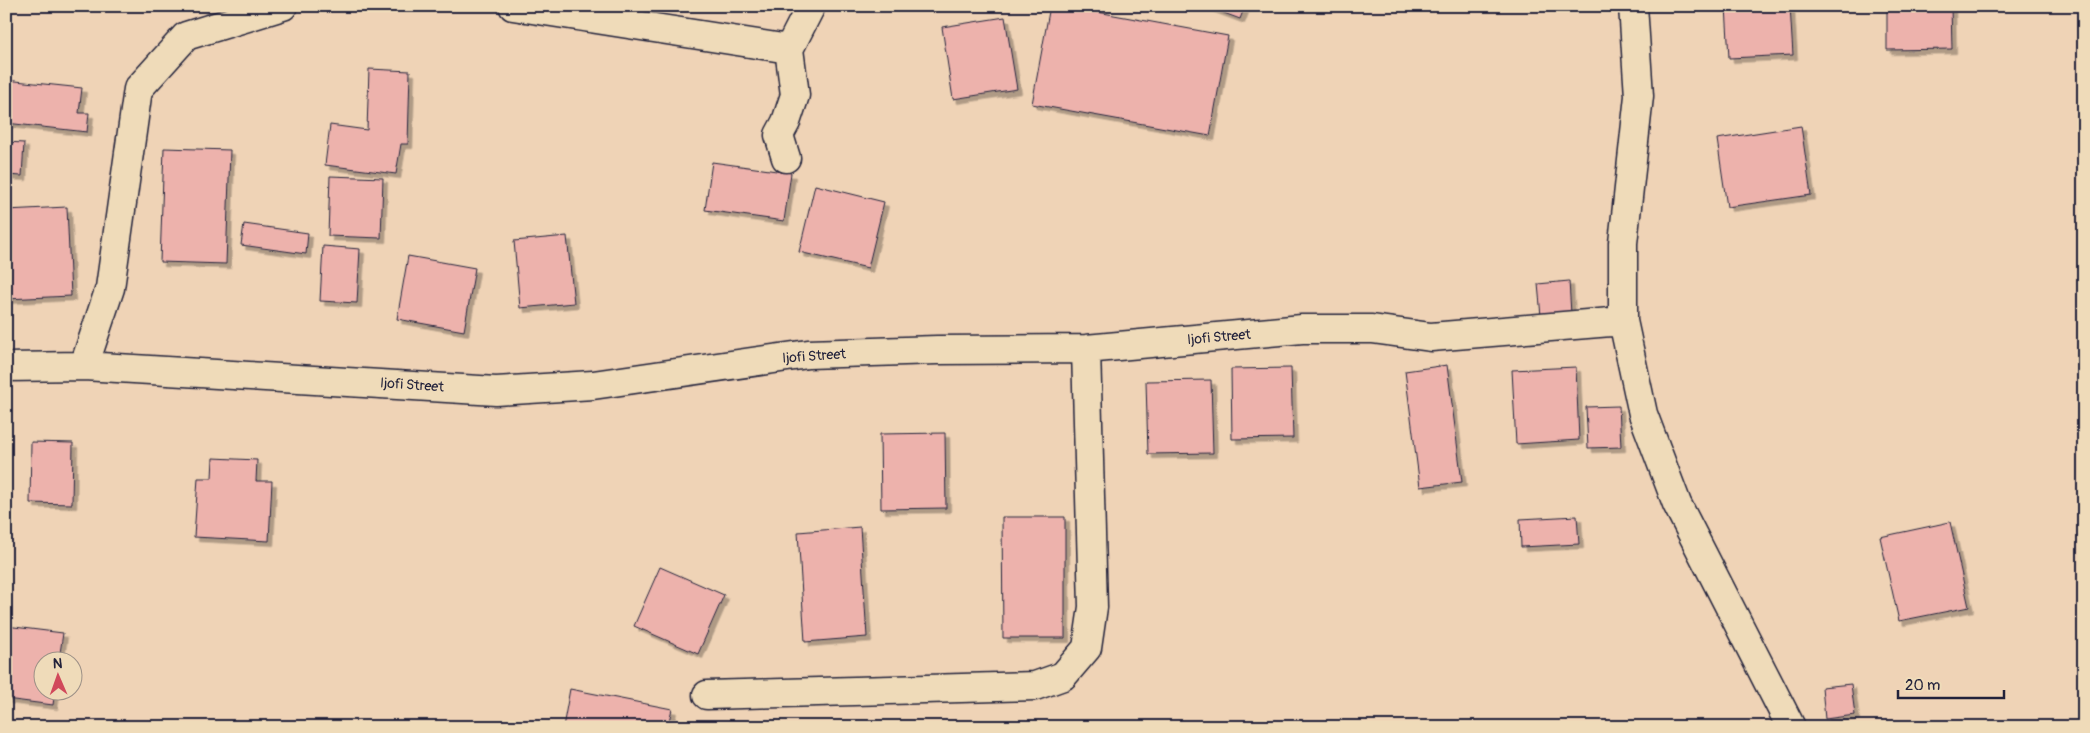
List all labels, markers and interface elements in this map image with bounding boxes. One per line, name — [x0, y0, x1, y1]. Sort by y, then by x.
street label: Ijofi Street — [1186, 326, 1252, 348]
street label: Ijofi Street — [782, 345, 847, 367]
street label: Ijofi Street — [380, 374, 445, 396]
north arrow — [32, 650, 82, 700]
text: N — [53, 655, 63, 672]
scale bar — [1898, 668, 2004, 700]
text: 20 m — [1905, 676, 1940, 695]

